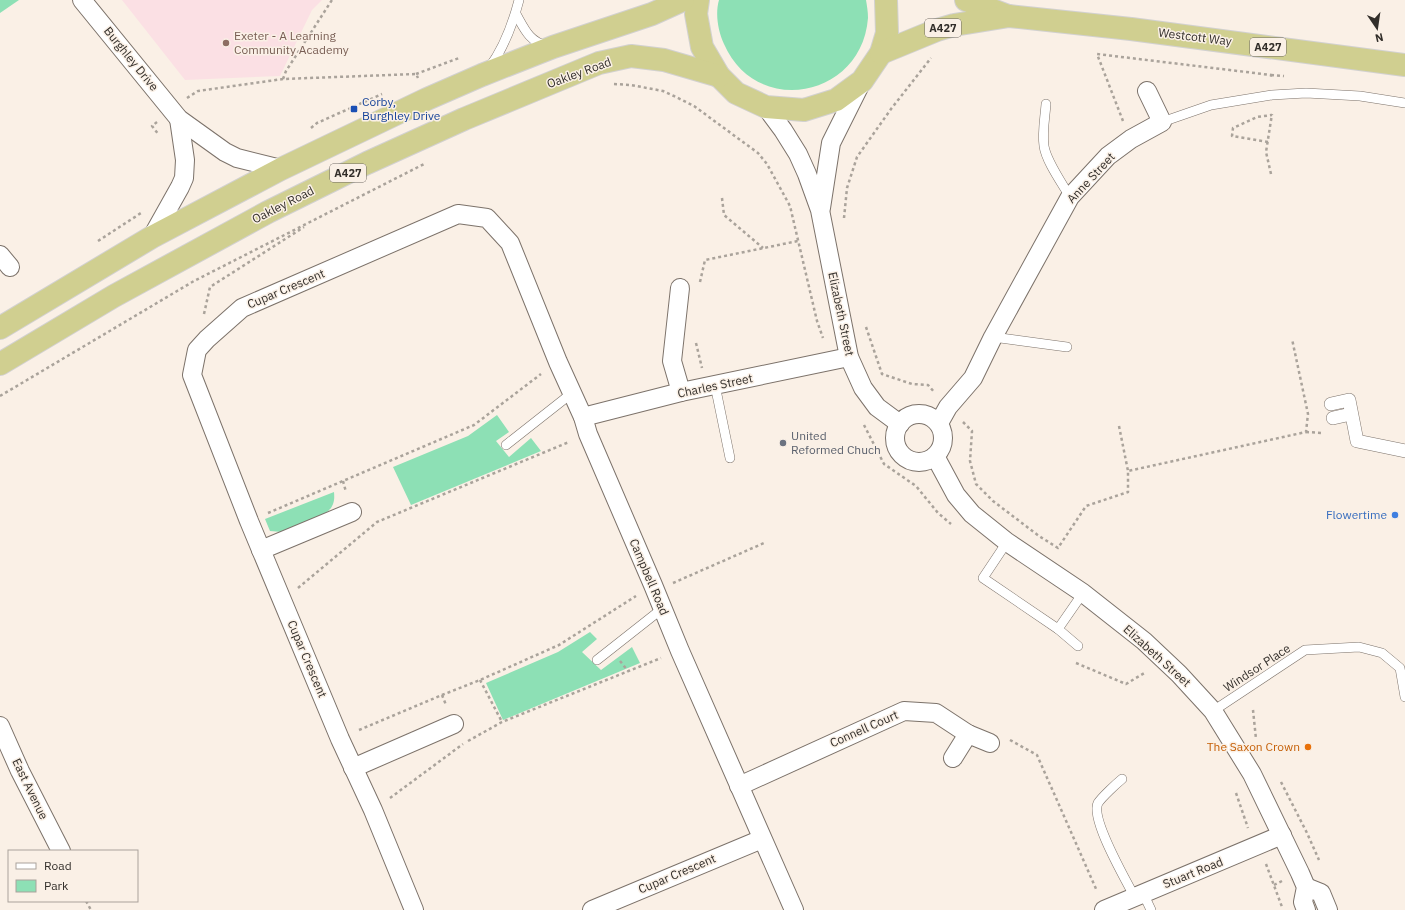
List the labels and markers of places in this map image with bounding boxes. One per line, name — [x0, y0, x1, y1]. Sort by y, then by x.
place label: Exeter - A Learning Community Academy — [234, 28, 349, 57]
marker: Exeter - A Learning Community Academy — [221, 38, 231, 48]
place label: Corby, Burghley Drive — [362, 94, 441, 123]
marker: Corby, Burghley Drive — [349, 104, 359, 114]
place label: United Reformed Chuch — [791, 428, 881, 457]
marker: United Reformed Chuch — [778, 438, 788, 448]
place label: Flowertime — [1326, 507, 1387, 522]
marker: Flowertime — [1390, 510, 1400, 520]
place label: The Saxon Crown — [1207, 739, 1300, 754]
marker: The Saxon Crown — [1303, 742, 1313, 752]

